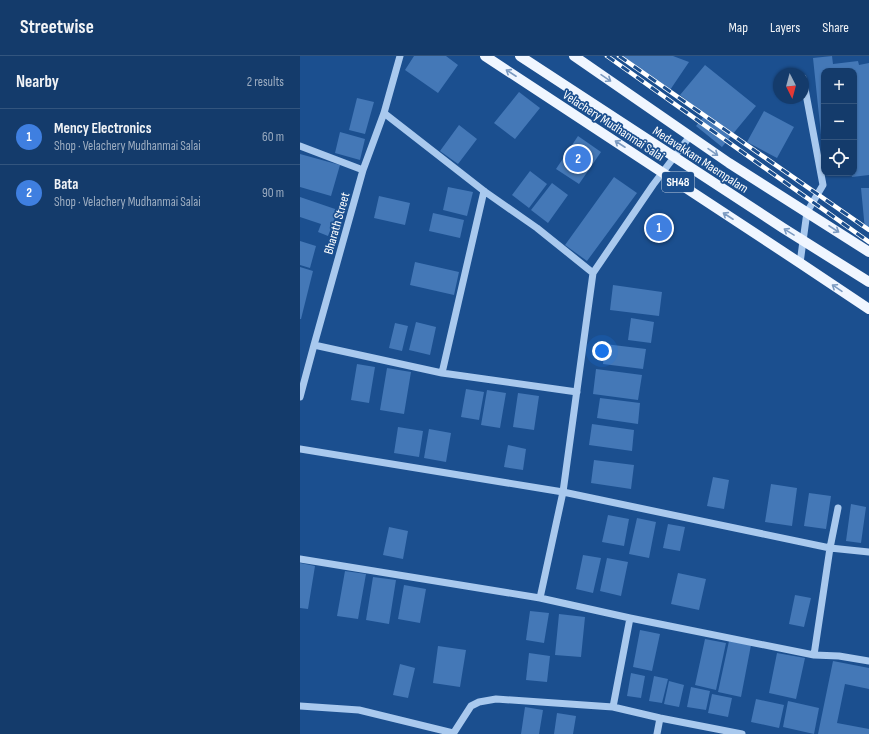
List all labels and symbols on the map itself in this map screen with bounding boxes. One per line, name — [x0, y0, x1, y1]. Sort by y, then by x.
north arrow — [773, 68, 809, 104]
one-way arrow — [506, 69, 517, 77]
one-way arrow — [600, 74, 611, 82]
street label: Velachery Mudhanmai Salai — [560, 87, 667, 165]
street label: Medavakkam Maempalam — [650, 123, 751, 197]
one-way arrow — [615, 140, 626, 148]
pin: 2 — [565, 144, 591, 174]
one-way arrow — [707, 148, 718, 156]
road number: SH48 — [662, 172, 694, 192]
street label: Bharath Street — [320, 190, 353, 256]
one-way arrow — [723, 212, 734, 220]
pin: 1 — [646, 213, 672, 243]
one-way arrow — [828, 226, 840, 234]
one-way arrow — [783, 227, 794, 236]
one-way arrow — [831, 284, 842, 292]
your location — [592, 341, 612, 361]

